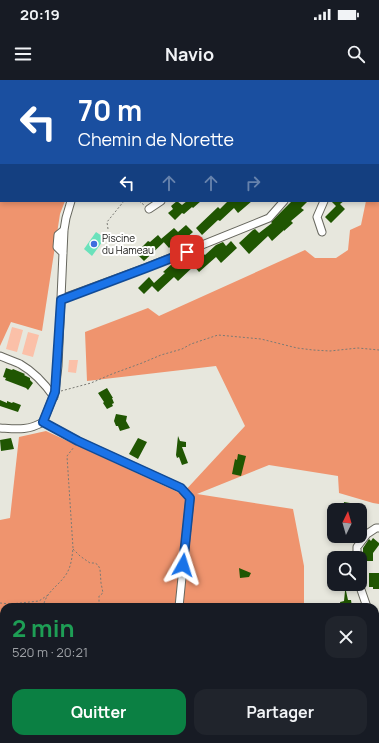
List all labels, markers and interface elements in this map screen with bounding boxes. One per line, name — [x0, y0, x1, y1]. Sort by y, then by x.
text: 20:19 — [20, 4, 60, 25]
text: Navio — [165, 42, 214, 66]
icon: menu — [12, 43, 34, 65]
icon: search — [345, 43, 367, 65]
text: 70 m — [78, 91, 142, 129]
icon: left — [12, 96, 64, 148]
text: Chemin de Norette — [78, 127, 234, 151]
icon: left — [116, 172, 138, 194]
icon: ahead — [158, 172, 180, 194]
icon: ahead — [200, 172, 222, 194]
icon: right — [242, 172, 264, 194]
place label: Piscine du Hameau — [102, 231, 154, 257]
pin — [170, 235, 204, 269]
marker: Piscine du Hameau — [89, 239, 99, 249]
icon: arrive — [176, 241, 198, 263]
north arrow — [327, 503, 367, 543]
map controls — [327, 503, 367, 591]
position arrow — [162, 544, 204, 586]
button: search — [327, 551, 367, 591]
text: 2 min — [12, 611, 74, 644]
button: close — [325, 616, 367, 658]
text: 520 m · 20:21 — [12, 643, 88, 661]
button: Quitter — [12, 689, 186, 735]
button: Partager — [194, 689, 367, 735]

